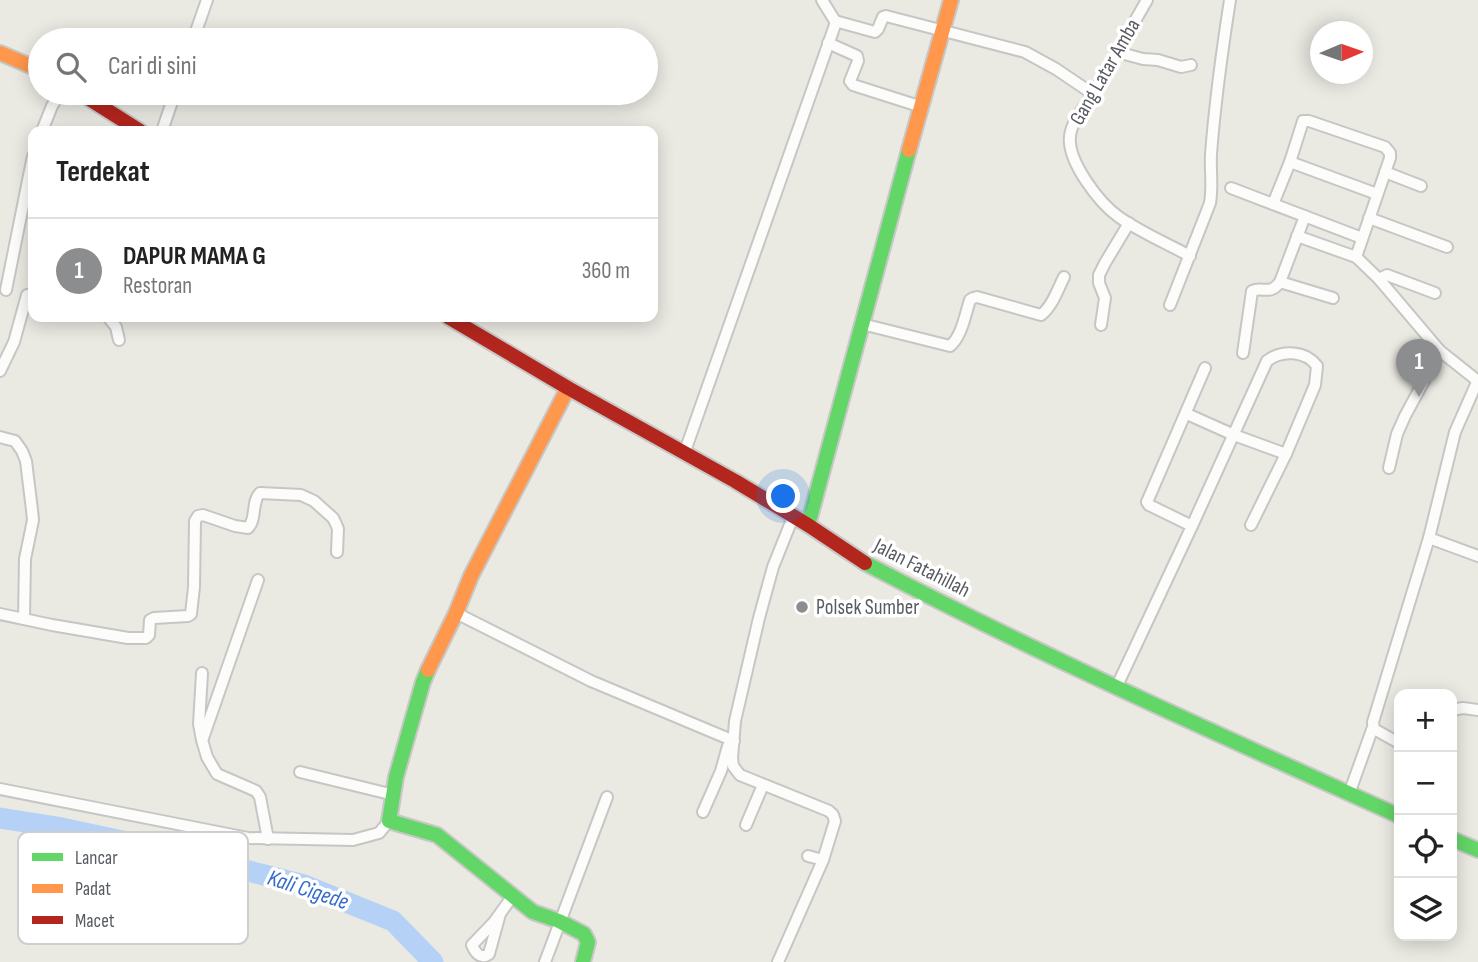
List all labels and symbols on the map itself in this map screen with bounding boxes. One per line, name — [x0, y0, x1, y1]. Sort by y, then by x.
street label: Gang Latar Amba — [1065, 14, 1145, 130]
north arrow — [1310, 21, 1373, 84]
pin: 1 — [1396, 339, 1442, 397]
your location — [766, 479, 800, 513]
street label: Jalan Fatahillah — [869, 533, 974, 603]
place label: Polsek Sumber — [816, 595, 919, 620]
marker: Polsek Sumber — [794, 599, 810, 615]
legend — [18, 832, 248, 944]
text: Lancar — [75, 847, 118, 870]
water label: Kali Cigede — [264, 864, 352, 916]
text: Padat — [75, 878, 111, 901]
text: Macet — [75, 910, 115, 933]

